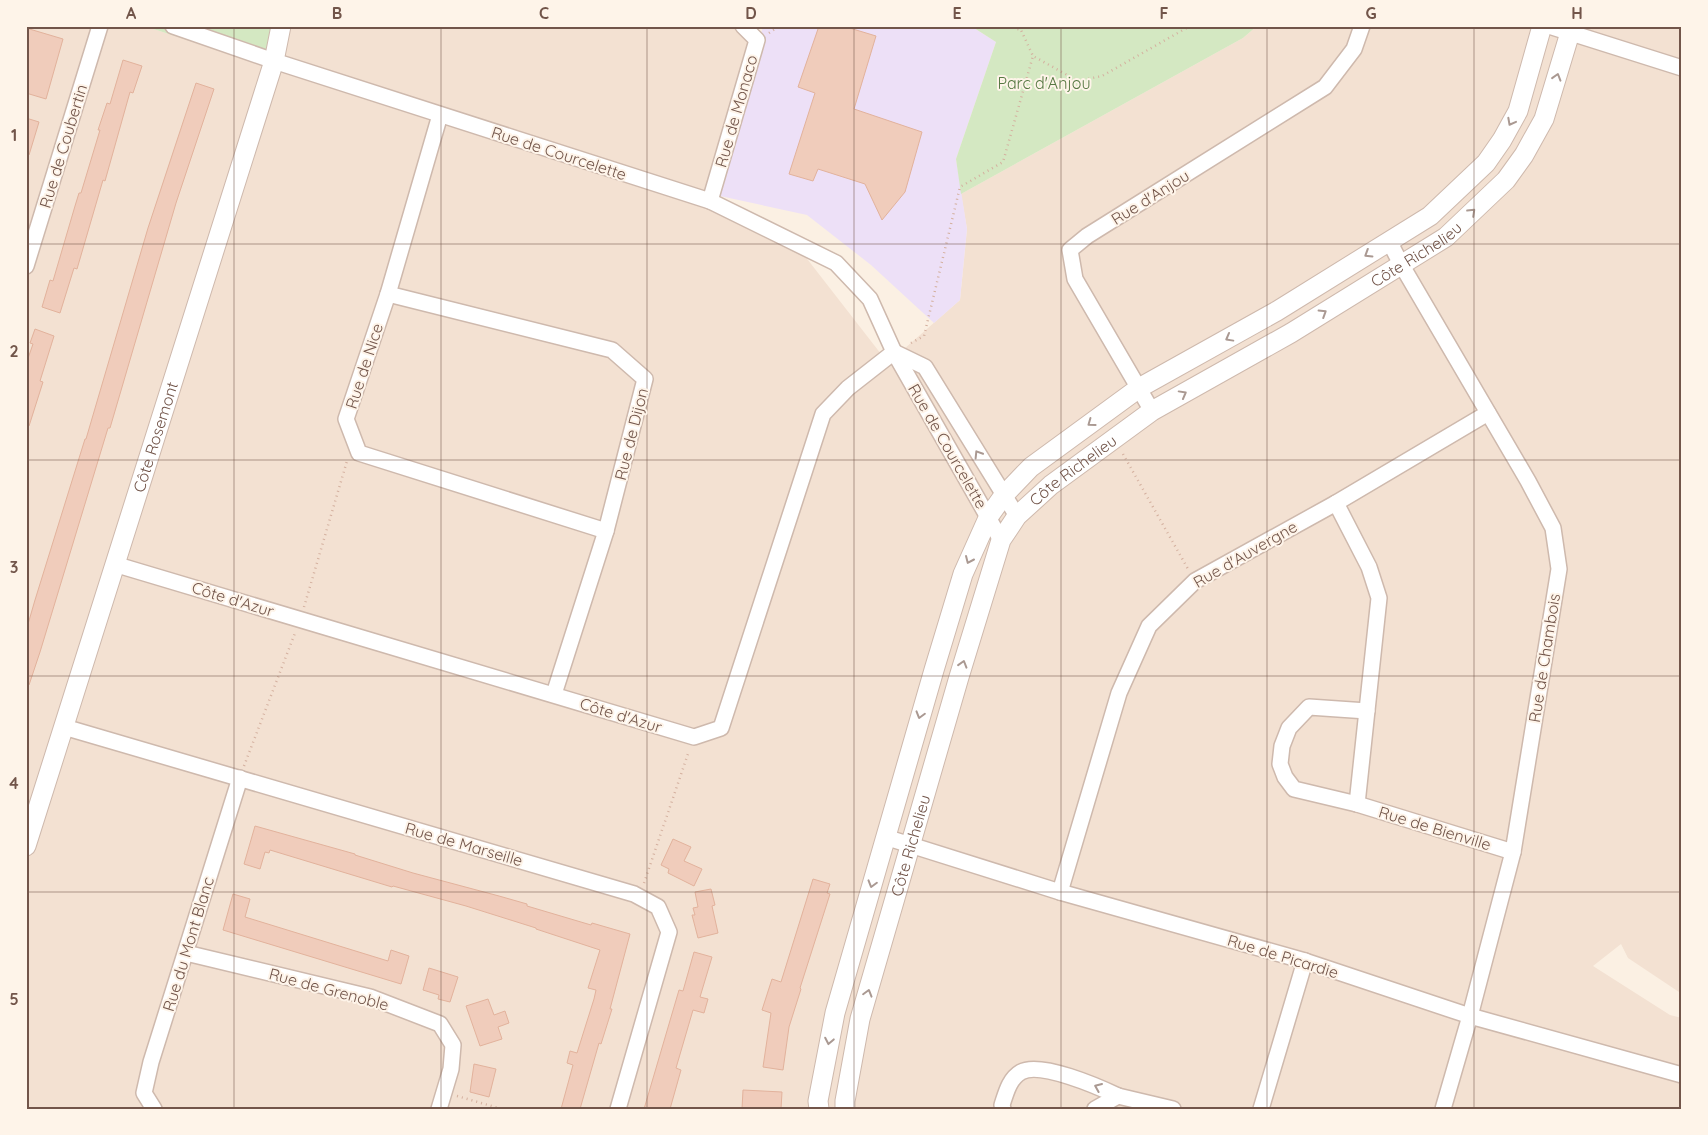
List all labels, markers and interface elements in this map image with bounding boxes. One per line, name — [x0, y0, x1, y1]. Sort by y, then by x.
text: A — [126, 3, 137, 23]
text: B — [332, 3, 342, 23]
text: C — [539, 3, 549, 23]
text: D — [745, 3, 757, 23]
text: E — [952, 3, 962, 23]
text: F — [1160, 3, 1169, 23]
text: G — [1365, 3, 1377, 23]
text: H — [1571, 3, 1583, 23]
street label: Rue de Monaco — [710, 53, 762, 169]
park label: Parc d'Anjou — [997, 73, 1091, 93]
one-way arrow — [1551, 74, 1561, 82]
street label: Rue de Coubertin — [35, 82, 91, 210]
one-way arrow — [1507, 117, 1517, 126]
street label: Rue de Courcelette — [489, 122, 629, 184]
text: 1 — [11, 125, 17, 145]
street label: Rue d'Anjou — [1107, 165, 1193, 229]
one-way arrow — [1466, 209, 1475, 218]
street label: Côte Richelieu — [1367, 217, 1466, 291]
one-way arrow — [1365, 248, 1374, 257]
one-way arrow — [1318, 310, 1327, 319]
street label: Rue de Nice — [341, 321, 387, 411]
one-way arrow — [1225, 331, 1234, 341]
text: 2 — [9, 341, 19, 361]
street label: Côte Rosemont — [128, 379, 182, 495]
street label: Rue de Courcelette — [904, 380, 992, 512]
street label: Rue de Dijon — [610, 386, 652, 482]
one-way arrow — [1177, 390, 1186, 400]
one-way arrow — [1087, 417, 1097, 426]
street label: Côte Richelieu — [1025, 430, 1121, 510]
one-way arrow — [975, 450, 985, 459]
street label: Rue d'Auvergne — [1189, 516, 1301, 592]
one-way arrow — [965, 555, 976, 564]
text: 3 — [10, 557, 18, 577]
street label: Côte d'Azur — [189, 577, 277, 621]
street label: Rue de Chambois — [1524, 592, 1564, 724]
one-way arrow — [958, 660, 968, 668]
street label: Côte d'Azur — [577, 693, 665, 737]
one-way arrow — [916, 711, 926, 719]
text: 4 — [9, 773, 19, 793]
street label: Côte Richelieu — [886, 792, 934, 899]
street label: Rue de Bienville — [1376, 801, 1494, 855]
street label: Rue de Marseille — [403, 818, 525, 870]
street label: Rue du Mont Blanc — [158, 874, 218, 1014]
one-way arrow — [867, 880, 877, 888]
street label: Rue de Picardie — [1225, 930, 1341, 982]
street label: Rue de Grenoble — [267, 963, 391, 1015]
text: 5 — [9, 989, 19, 1009]
one-way arrow — [862, 989, 872, 997]
one-way arrow — [825, 1037, 835, 1045]
one-way arrow — [1094, 1082, 1103, 1093]

